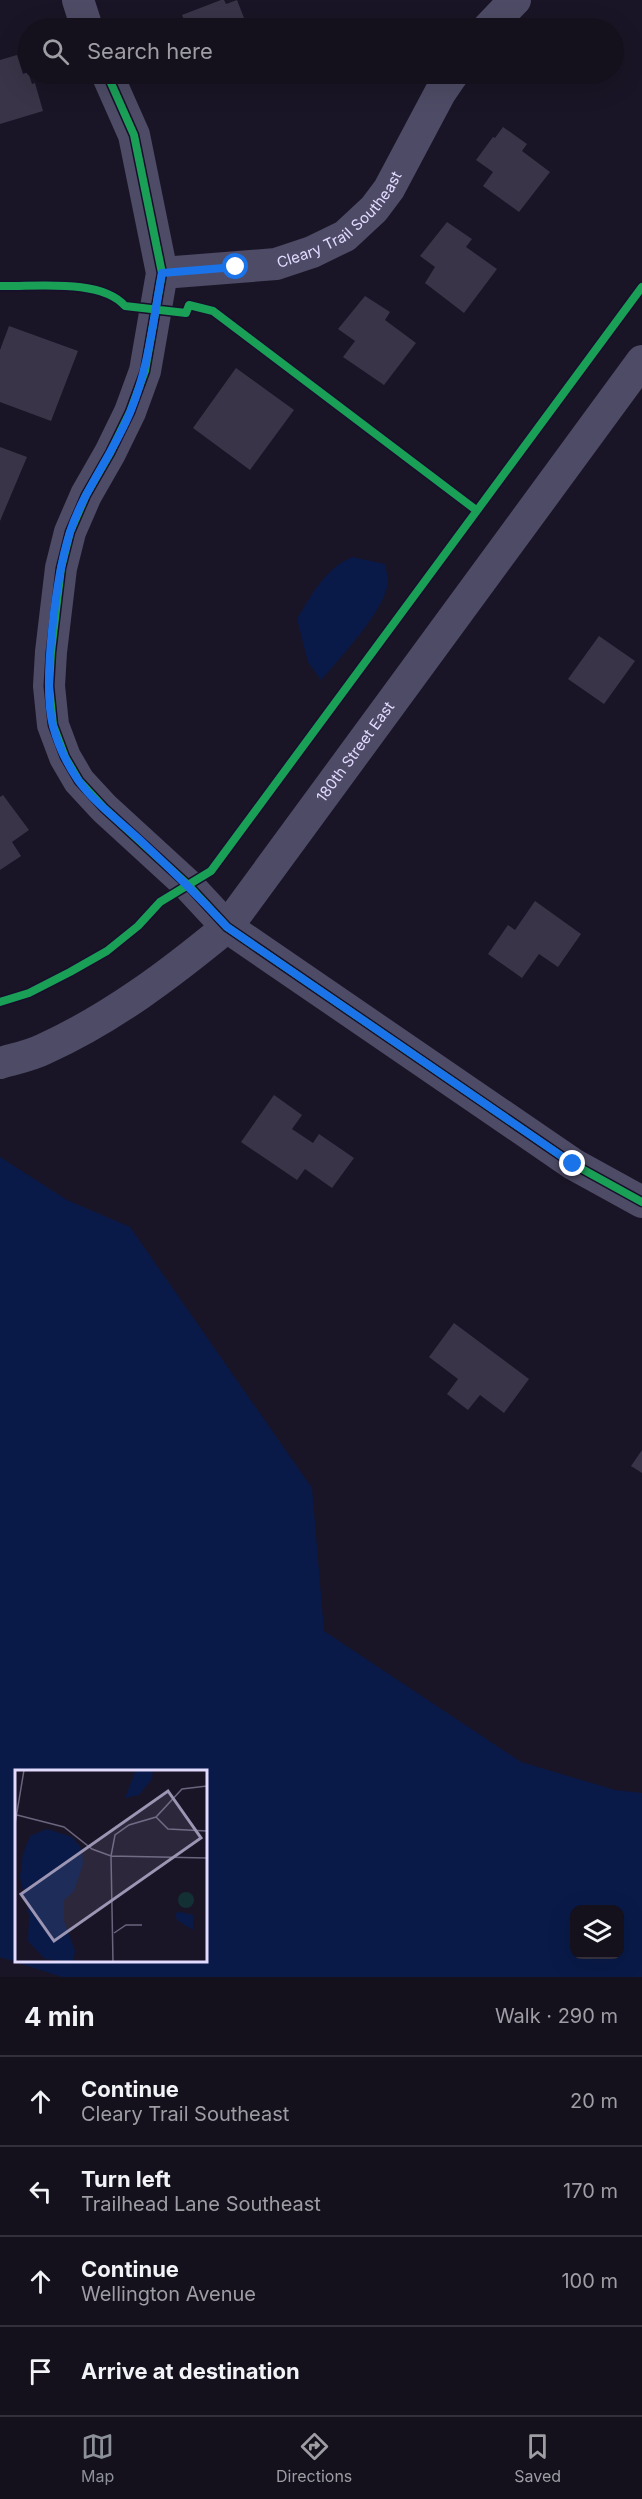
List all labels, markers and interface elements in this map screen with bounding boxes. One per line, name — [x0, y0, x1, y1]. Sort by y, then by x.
search box — [18, 18, 624, 84]
icon: search — [39, 35, 72, 68]
text: Search here — [87, 38, 213, 64]
street label: Cleary Trail Southeast — [274, 168, 406, 272]
route start — [222, 253, 248, 279]
street label: 180th Street East — [312, 697, 398, 806]
route end — [559, 1150, 585, 1176]
inset map — [15, 1770, 207, 1962]
map controls — [570, 1905, 624, 1959]
button: layers — [570, 1905, 624, 1959]
text: 4 min — [24, 2001, 95, 2032]
text: Walk · 290 m — [495, 2004, 618, 2028]
text: Continue — [81, 2076, 179, 2102]
icon: ahead — [24, 2085, 57, 2118]
text: 20 m — [570, 2089, 618, 2113]
text: Cleary Trail Southeast — [81, 2102, 289, 2126]
text: Turn left — [81, 2166, 171, 2192]
icon: left — [24, 2175, 57, 2208]
text: 170 m — [563, 2179, 618, 2203]
text: Trailhead Lane Southeast — [81, 2192, 321, 2216]
text: Continue — [81, 2256, 179, 2282]
icon: ahead — [24, 2265, 57, 2298]
text: 100 m — [561, 2269, 618, 2293]
text: Wellington Avenue — [81, 2282, 256, 2306]
icon: arrive — [24, 2355, 57, 2388]
text: Arrive at destination — [81, 2358, 300, 2384]
tab: Map — [81, 2430, 114, 2486]
tab: Directions — [276, 2430, 352, 2486]
tab: Saved — [514, 2430, 561, 2486]

